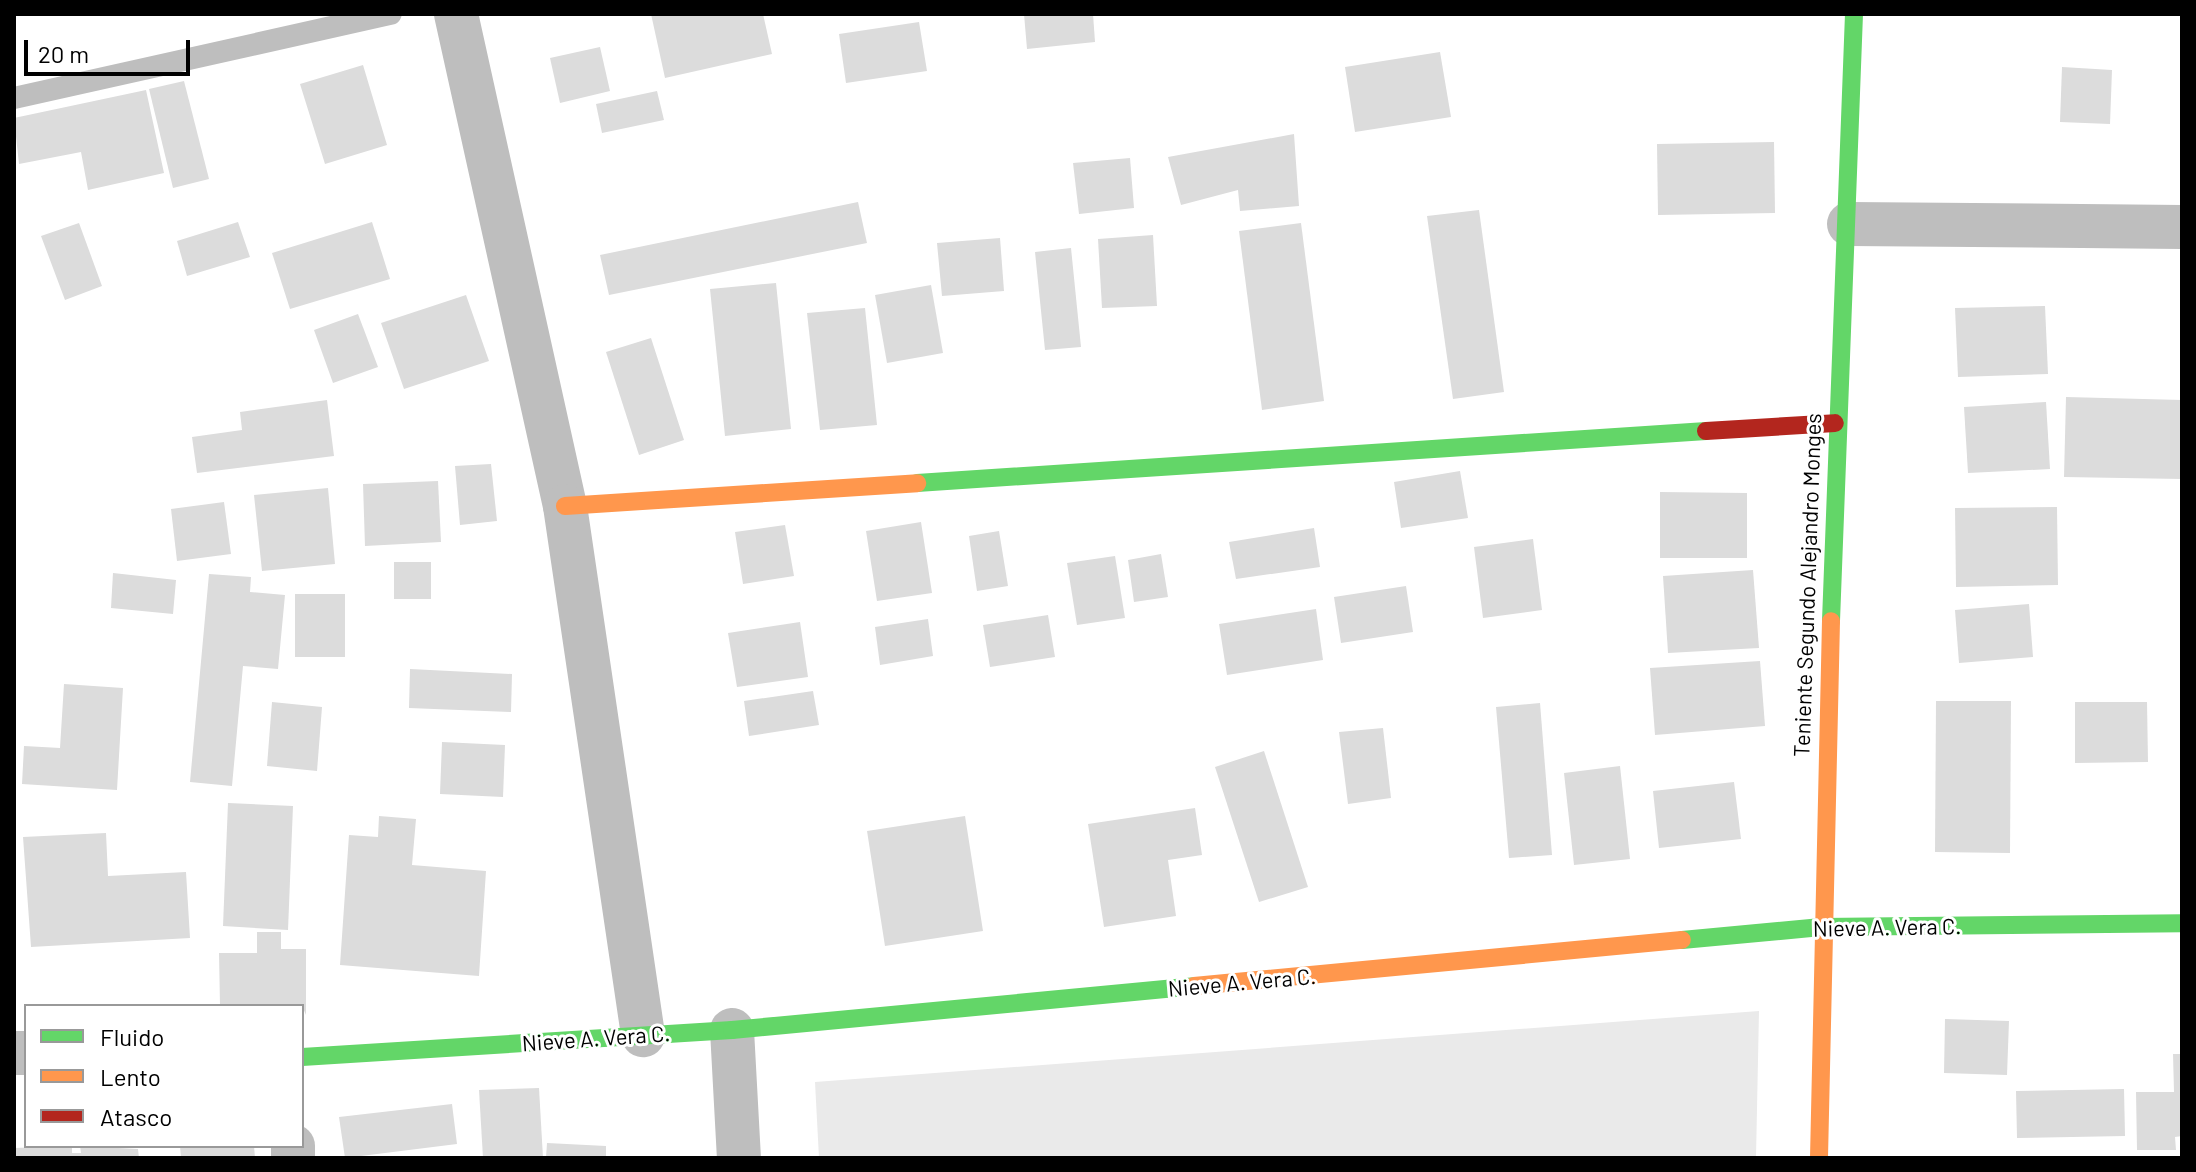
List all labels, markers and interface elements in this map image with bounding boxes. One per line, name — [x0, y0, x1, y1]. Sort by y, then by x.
scale bar — [28, 24, 194, 74]
text: 20 m — [38, 39, 89, 68]
street label: Teniente Segundo Alejandro Monges — [1788, 413, 1826, 757]
street label: Nieve A. Vera C. — [1813, 913, 1961, 941]
street label: Nieve A. Vera C. — [1167, 962, 1317, 1002]
legend — [24, 1004, 304, 1148]
street label: Nieve A. Vera C. — [521, 1020, 671, 1056]
text: Fluido — [100, 1022, 164, 1051]
text: Lento — [100, 1062, 161, 1091]
text: Atasco — [100, 1102, 172, 1131]

